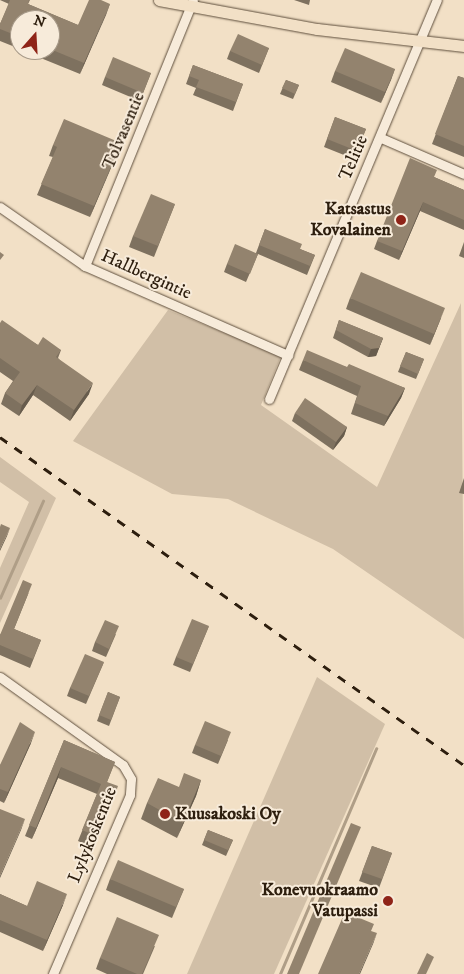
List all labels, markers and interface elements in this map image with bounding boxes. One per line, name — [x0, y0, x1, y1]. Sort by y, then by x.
north arrow — [10, 10, 60, 60]
text: N — [31, 11, 48, 32]
street label: Tolvasentie — [98, 89, 150, 173]
street label: Telitie — [335, 132, 373, 184]
place label: Katsastus Kovalainen — [310, 199, 391, 242]
marker: Katsastus Kovalainen — [395, 214, 407, 226]
street label: Hallbergintie — [97, 245, 195, 305]
street label: Lylykoskentie — [64, 784, 122, 886]
place label: Kuusakoski Oy — [175, 803, 281, 825]
marker: Kuusakoski Oy — [159, 808, 171, 820]
place label: Konevuokraamo Vatupassi — [262, 880, 378, 922]
marker: Konevuokraamo Vatupassi — [382, 895, 394, 907]

